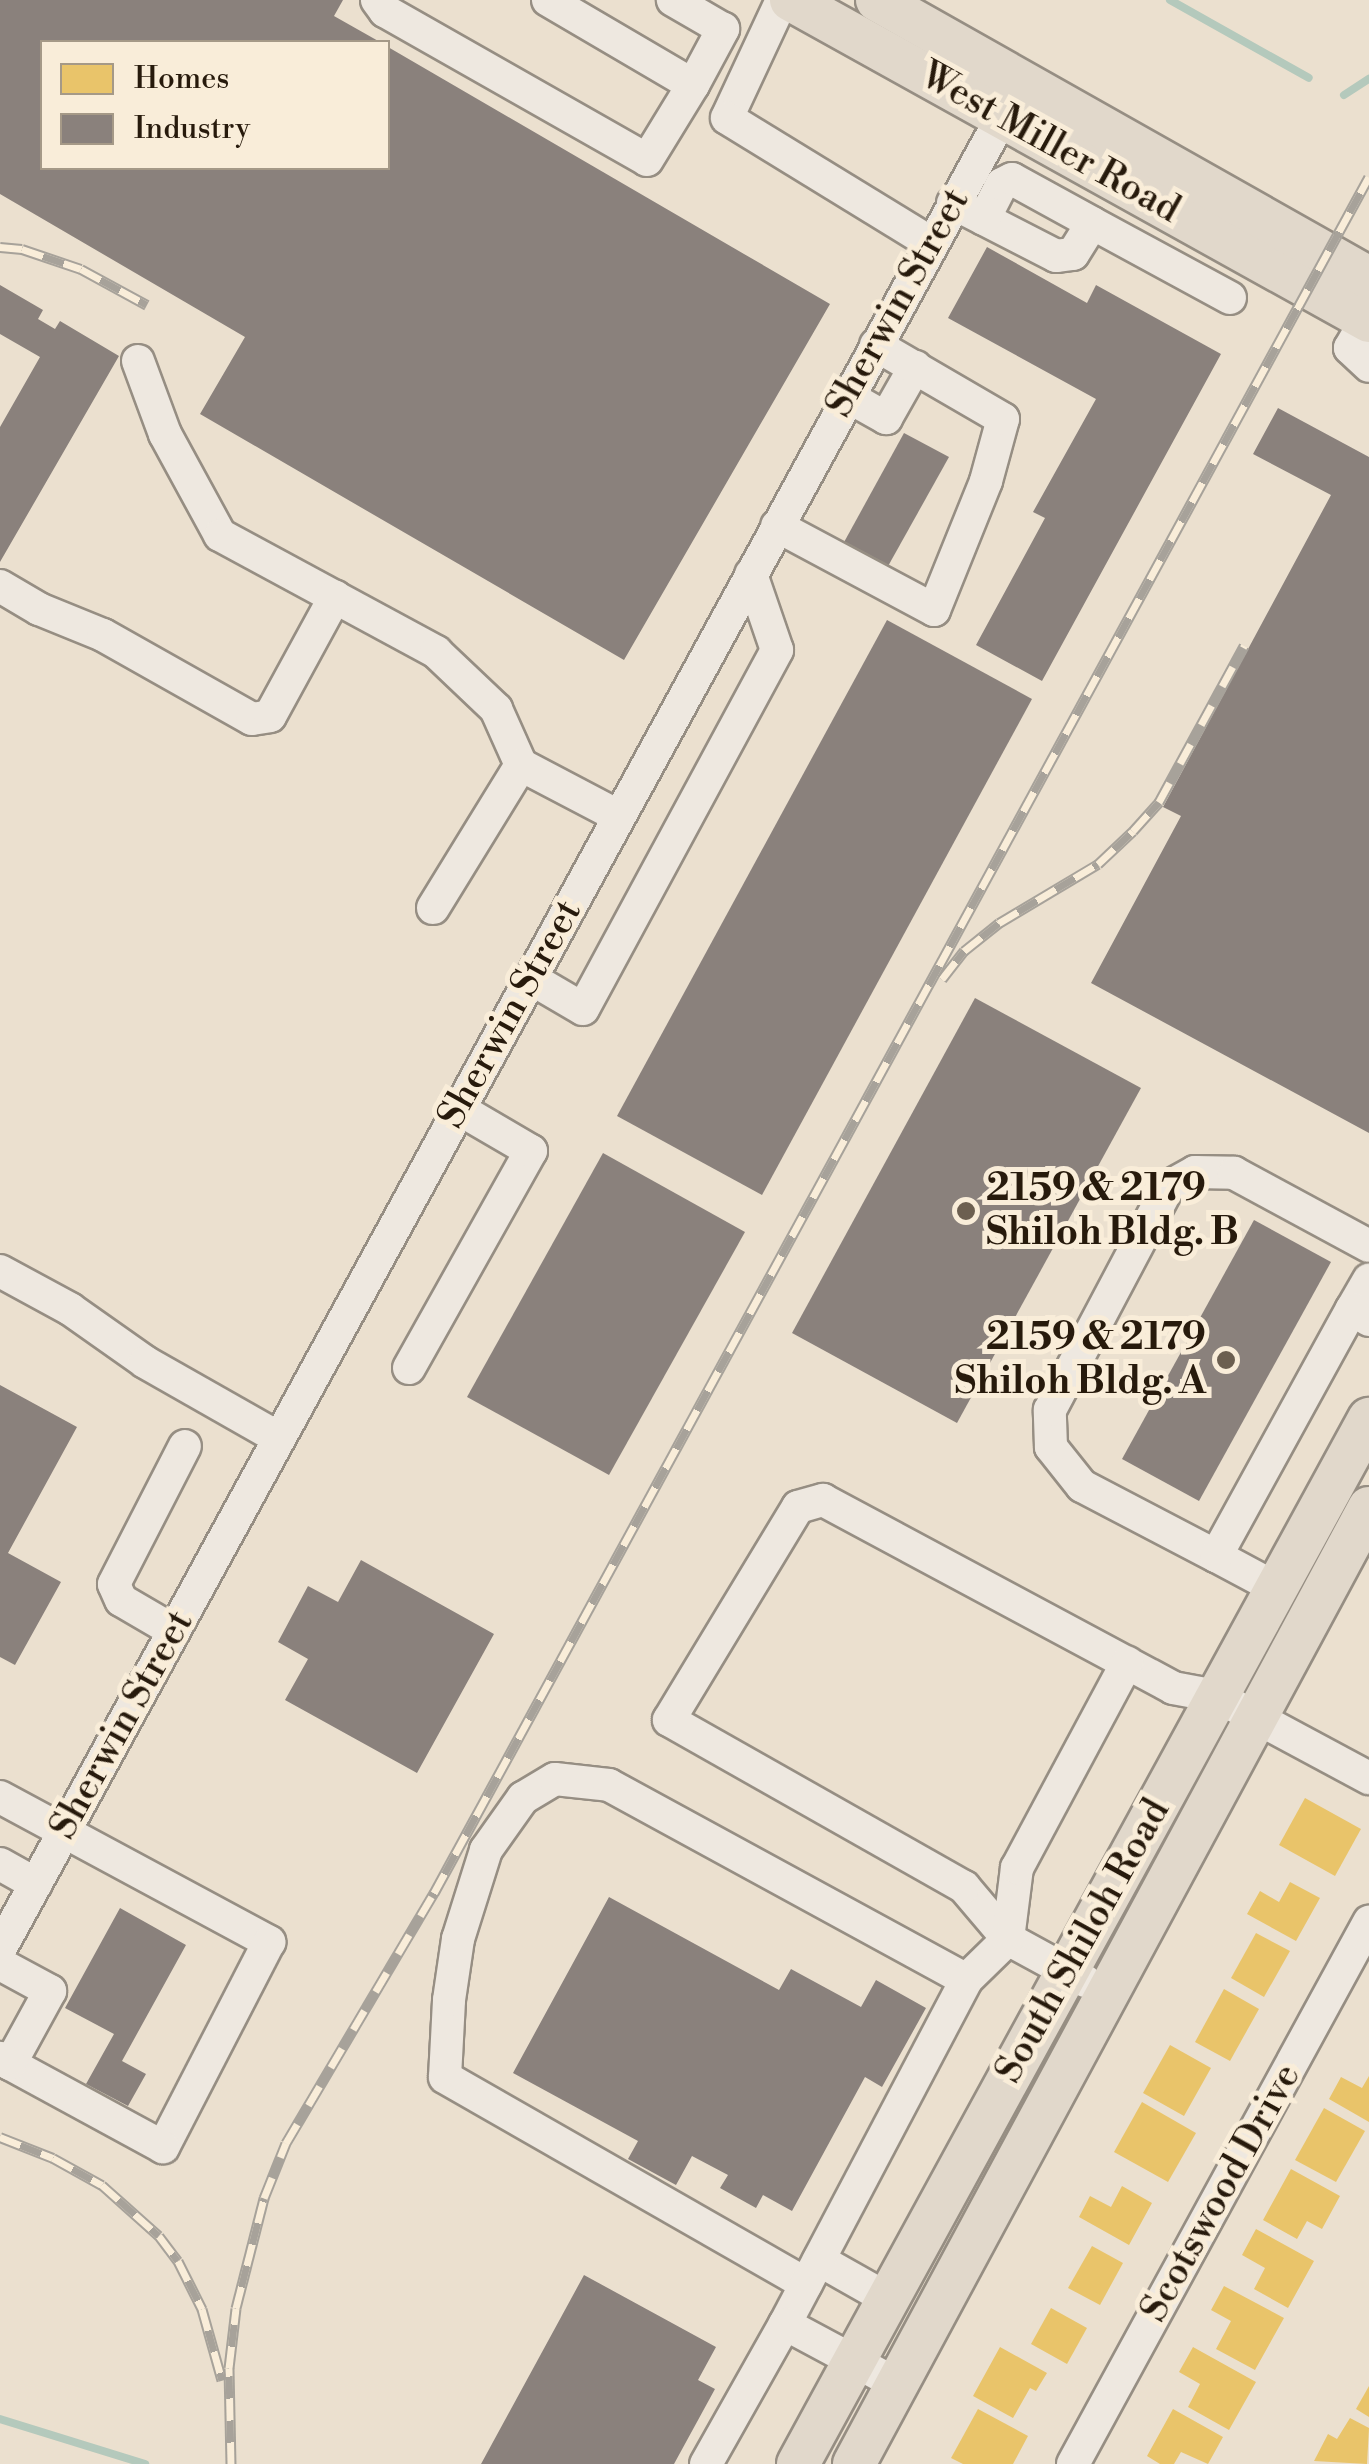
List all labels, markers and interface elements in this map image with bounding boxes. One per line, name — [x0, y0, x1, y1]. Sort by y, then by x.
legend — [40, 40, 390, 170]
street label: West Miller Road — [912, 53, 1188, 233]
text: Homes — [134, 60, 229, 98]
text: Industry — [134, 110, 250, 148]
street label: Sherwin Street — [817, 181, 979, 425]
street label: Sherwin Street — [429, 892, 591, 1136]
place label: 2159 & 2179 Shiloh Bldg. B — [986, 1166, 1239, 1256]
marker: 2159 & 2179 Shiloh Bldg. B — [955, 1200, 977, 1222]
place label: 2159 & 2179 Shiloh Bldg. A — [955, 1315, 1206, 1405]
marker: 2159 & 2179 Shiloh Bldg. A — [1215, 1349, 1237, 1371]
street label: Sherwin Street — [41, 1603, 203, 1847]
street label: South Shiloh Road — [986, 1791, 1180, 2091]
street label: Scotswood Drive — [1131, 2056, 1311, 2330]

